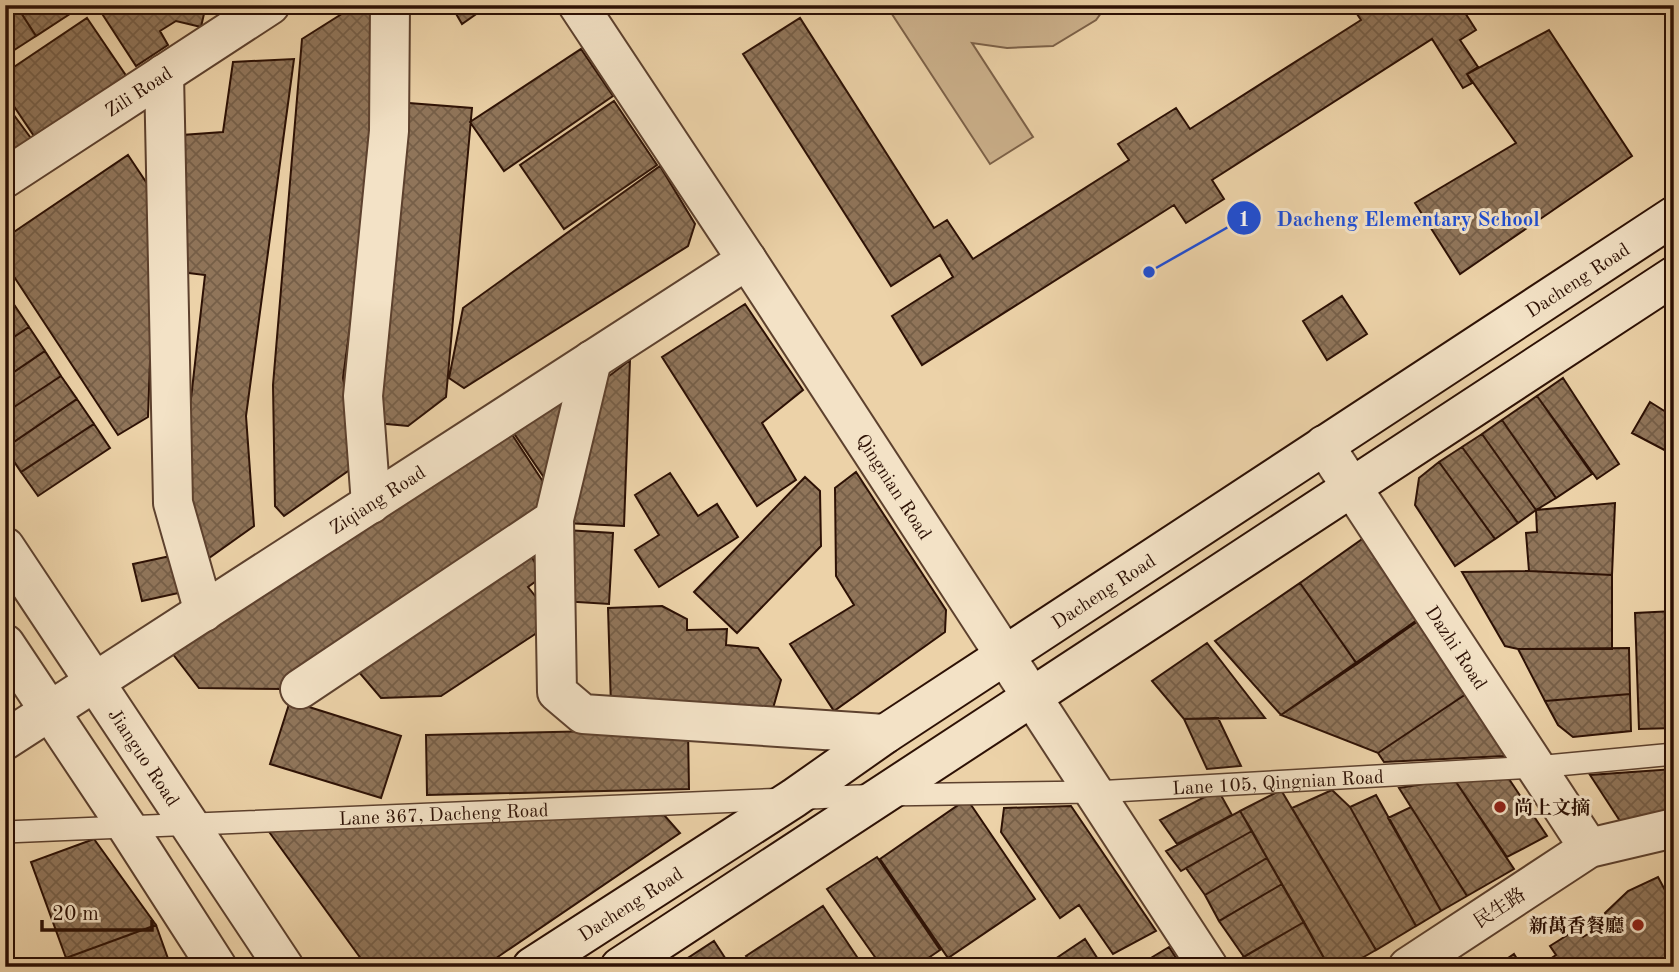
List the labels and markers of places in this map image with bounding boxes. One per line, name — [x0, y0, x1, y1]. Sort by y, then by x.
callout: Dacheng Elementary School — [1227, 197, 1553, 239]
place label: 尚上文摘 — [1514, 797, 1590, 819]
marker: 尚上文摘 — [1492, 799, 1508, 815]
place label: 新萬香餐廳 — [1529, 915, 1624, 937]
marker: 新萬香餐廳 — [1630, 917, 1646, 933]

